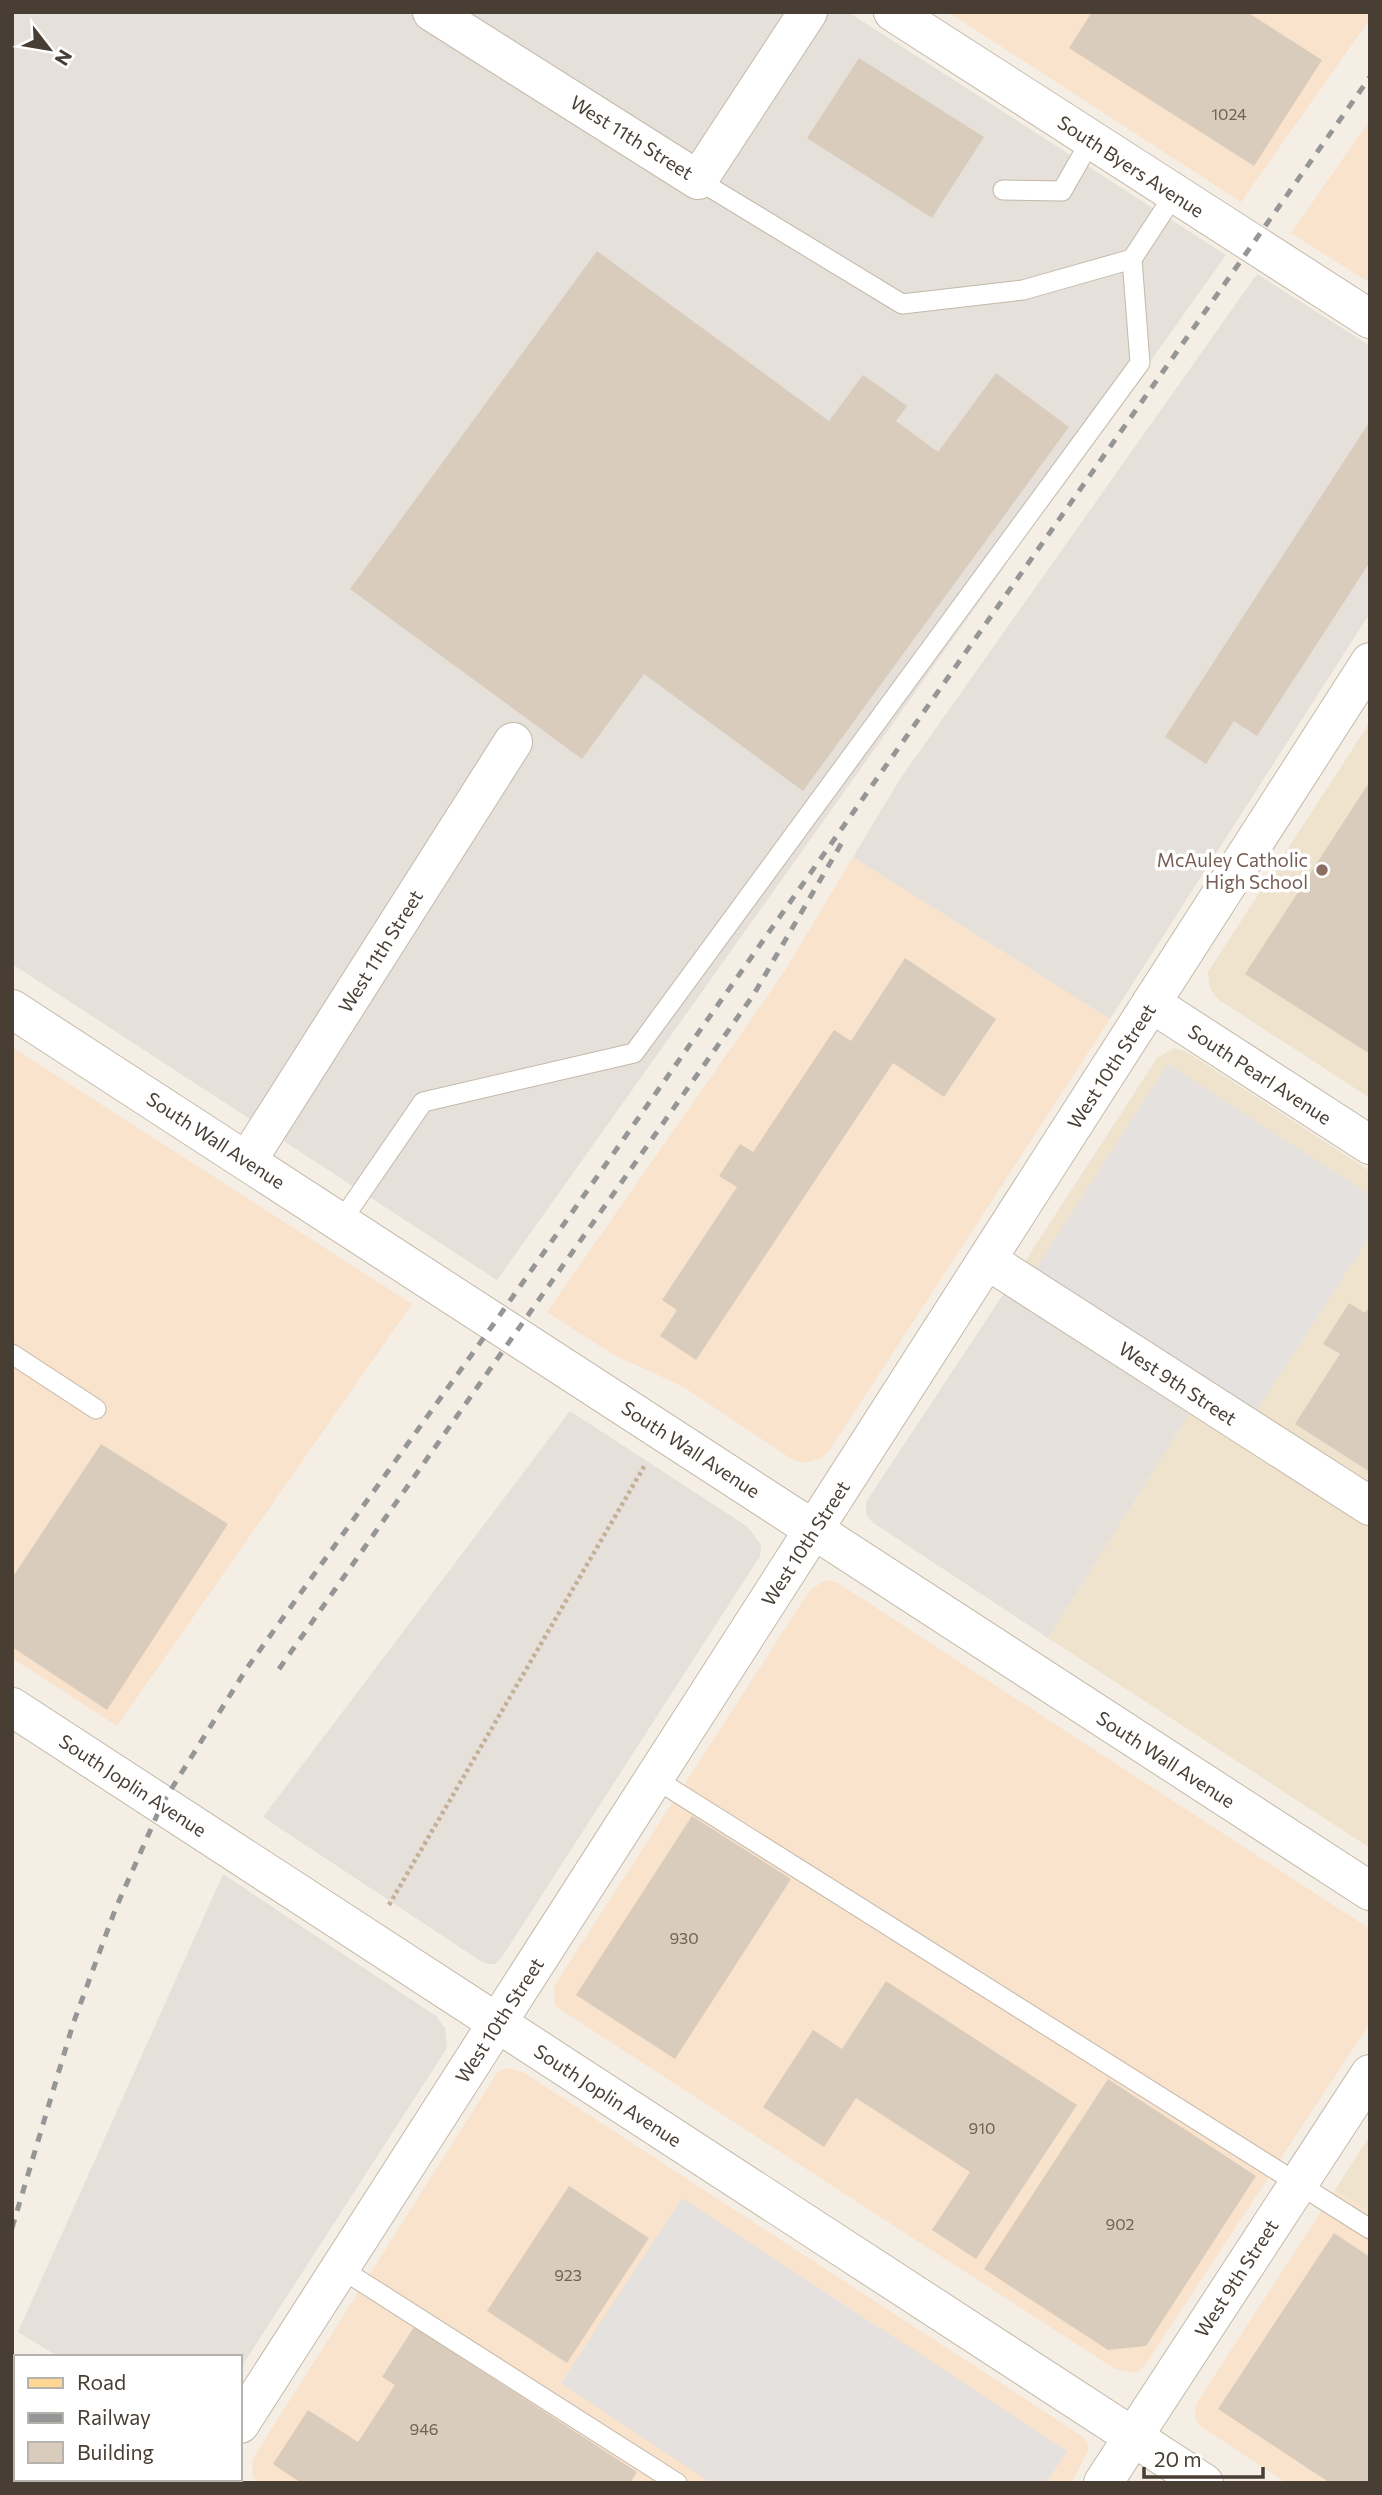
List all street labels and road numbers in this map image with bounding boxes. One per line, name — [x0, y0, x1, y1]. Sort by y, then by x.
street label: West 11th Street — [566, 90, 698, 184]
street label: South Byers Avenue — [1053, 110, 1209, 222]
street label: West 11th Street — [333, 885, 427, 1017]
street label: West 10th Street — [1062, 999, 1160, 1133]
street label: South Pearl Avenue — [1184, 1019, 1336, 1129]
street label: South Wall Avenue — [142, 1087, 290, 1193]
street label: West 9th Street — [1115, 1336, 1241, 1430]
street label: South Wall Avenue — [617, 1396, 765, 1502]
street label: West 10th Street — [756, 1476, 854, 1610]
street label: South Wall Avenue — [1092, 1706, 1240, 1812]
street label: South Joplin Avenue — [55, 1729, 211, 1841]
street label: West 10th Street — [450, 1953, 548, 2087]
street label: South Joplin Avenue — [530, 2039, 686, 2151]
street label: West 9th Street — [1189, 2215, 1283, 2341]

